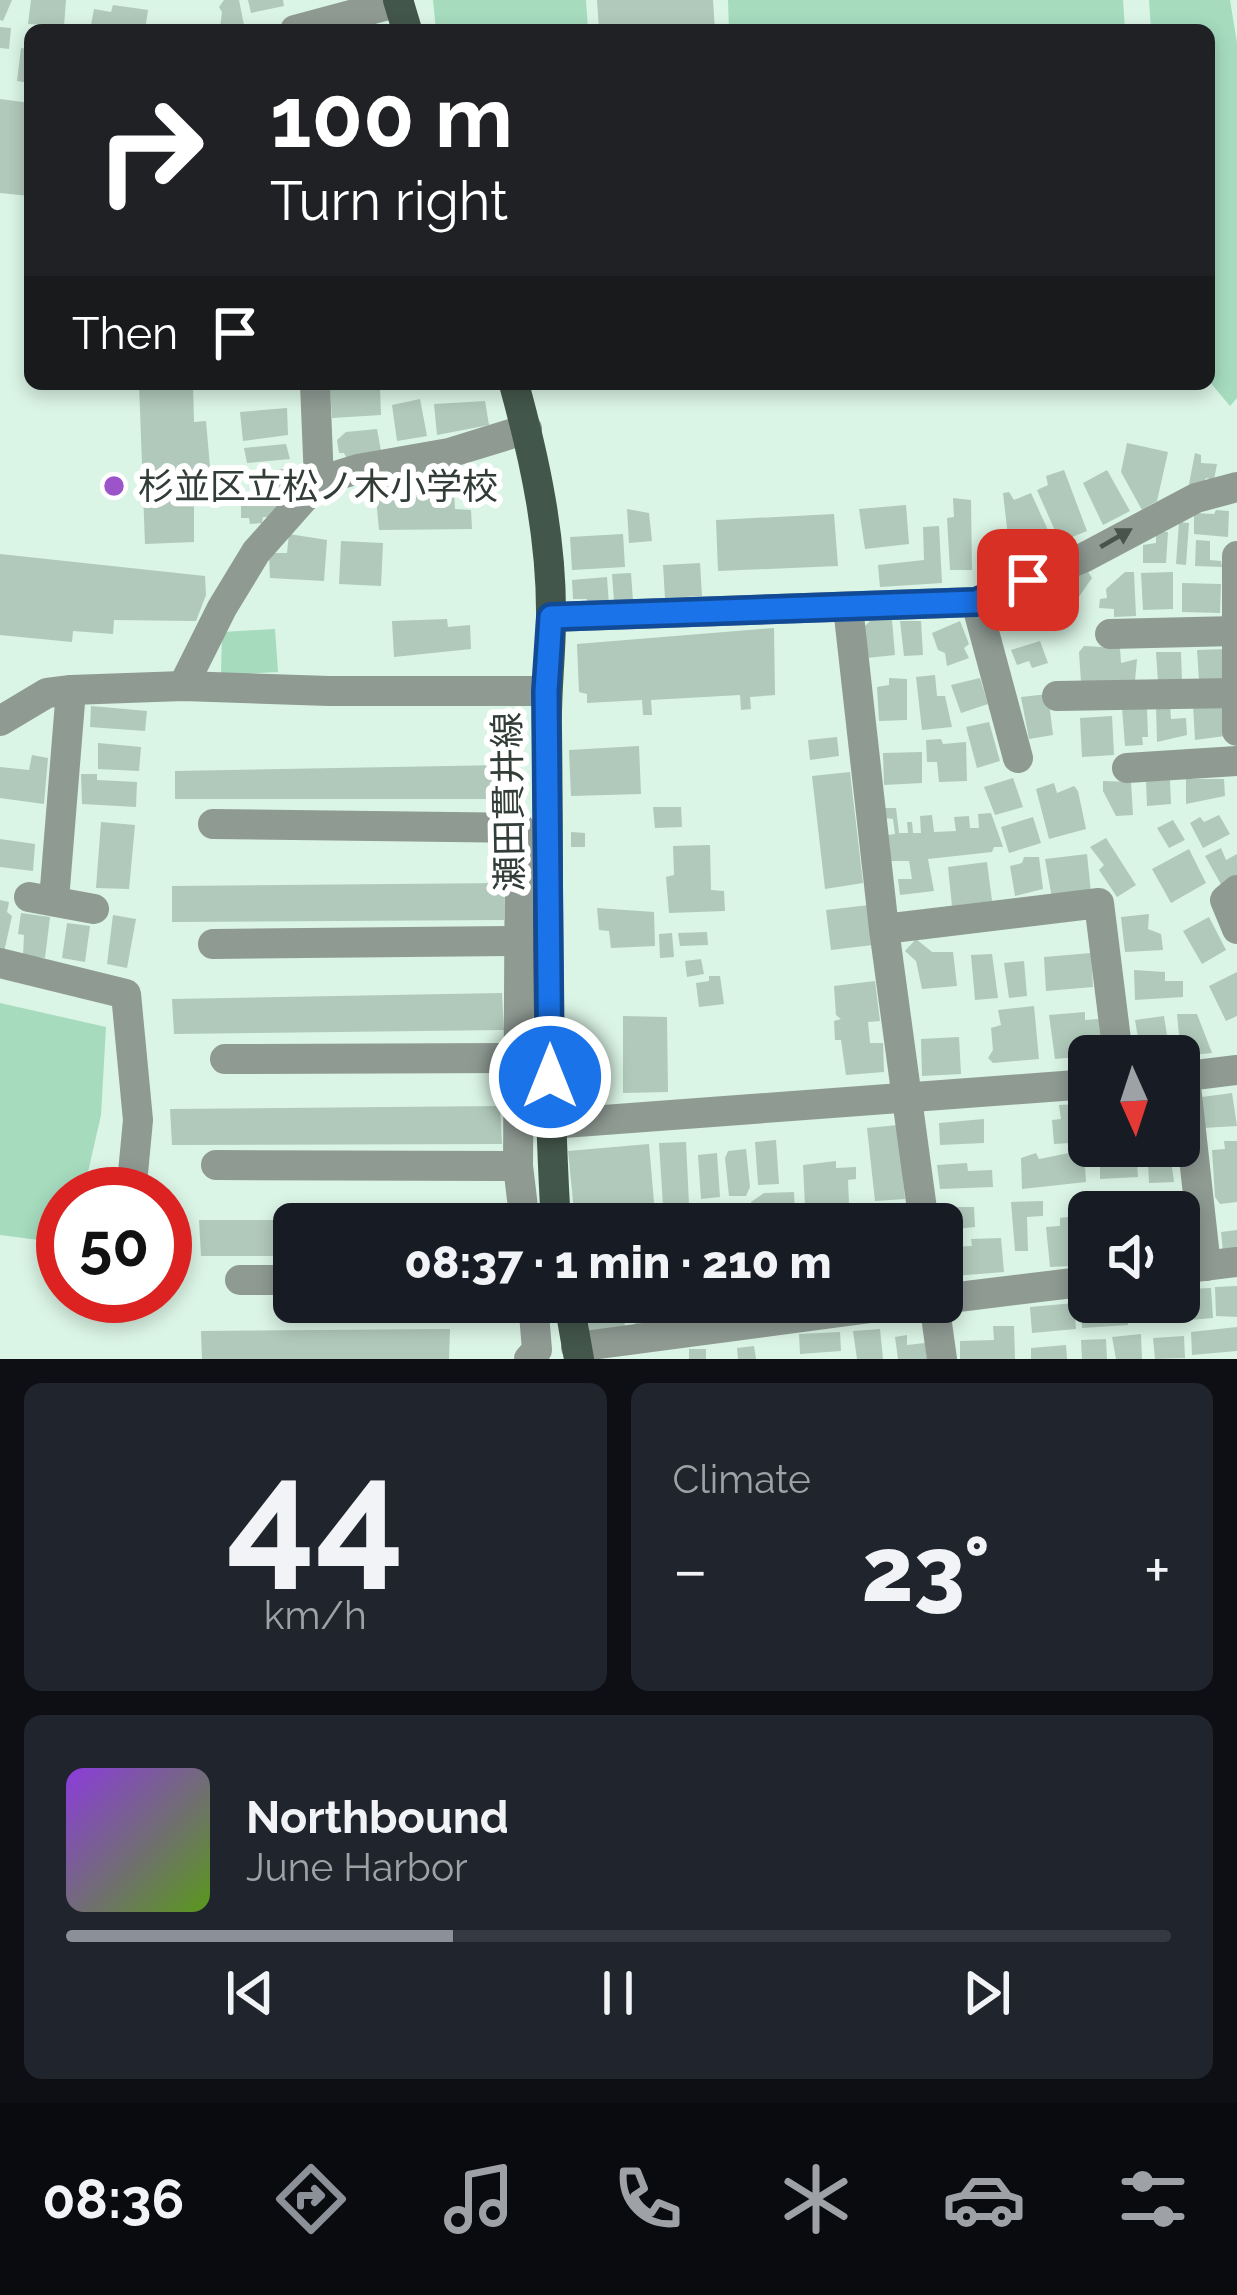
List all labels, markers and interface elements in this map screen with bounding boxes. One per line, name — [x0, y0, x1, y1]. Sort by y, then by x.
text: 100 m — [270, 68, 513, 167]
icon: right — [72, 72, 228, 228]
text: Turn right — [270, 169, 508, 233]
icon: arrive — [202, 300, 268, 366]
text: Then — [72, 307, 178, 360]
place label: 杉並区立松ノ木小学校 — [138, 465, 498, 507]
marker: 杉並区立松ノ木小学校 — [101, 473, 127, 499]
pin — [977, 529, 1079, 631]
one-way arrow — [1099, 529, 1132, 550]
icon: arrive — [995, 547, 1061, 613]
street label: 瀬田貫井線 — [485, 712, 531, 892]
position arrow — [487, 1014, 613, 1140]
north arrow — [1068, 1035, 1200, 1167]
map controls — [1068, 1035, 1200, 1323]
speed limit sign: 50 — [36, 1167, 192, 1323]
button: sound — [1068, 1191, 1200, 1323]
text: 08:37 · 1 min · 210 m — [404, 1236, 832, 1289]
text: 44 — [226, 1422, 404, 1606]
text: Climate — [673, 1456, 811, 1502]
text: 23° — [862, 1516, 990, 1622]
text: − — [673, 1531, 708, 1608]
text: + — [1144, 1531, 1171, 1608]
text: km/h — [264, 1592, 367, 1638]
text: Northbound — [246, 1791, 509, 1844]
text: June Harbor — [246, 1844, 468, 1890]
icon: previous — [217, 1960, 283, 2026]
icon: pause — [585, 1960, 651, 2026]
icon: next — [954, 1960, 1020, 2026]
icon: directions — [269, 2157, 353, 2241]
icon: music — [437, 2157, 521, 2241]
icon: phone — [606, 2157, 690, 2241]
icon: climate — [774, 2157, 858, 2241]
icon: car — [942, 2157, 1026, 2241]
icon: filters — [1111, 2157, 1195, 2241]
text: 08:36 — [42, 2167, 184, 2231]

